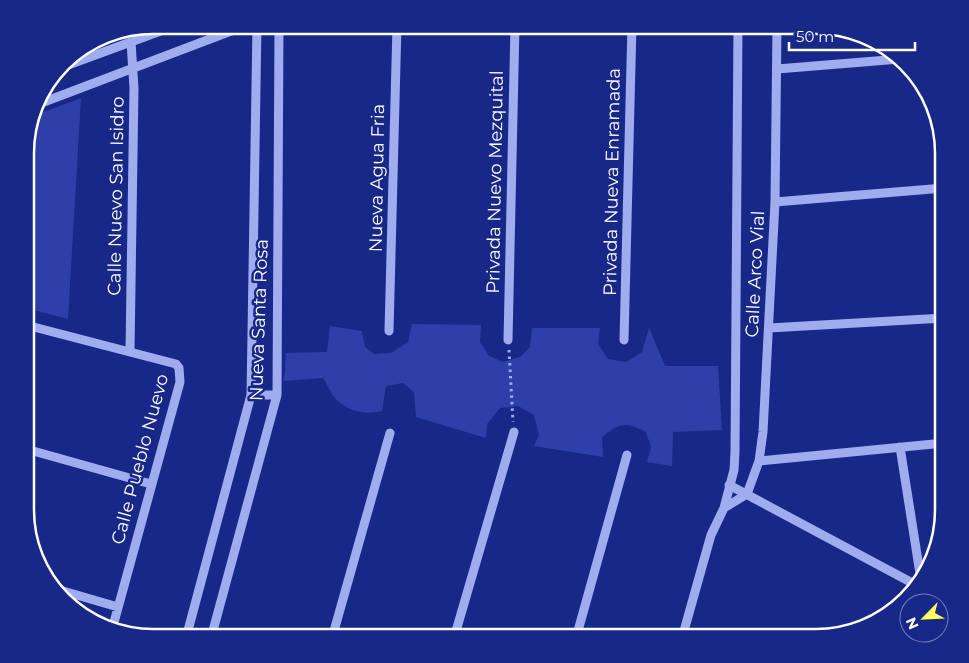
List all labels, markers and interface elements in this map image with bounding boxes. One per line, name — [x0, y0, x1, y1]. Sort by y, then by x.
scale bar — [789, 20, 915, 52]
text: 50 m — [796, 27, 834, 46]
street label: Privada Nueva Enramada — [599, 68, 625, 296]
street label: Privada Nuevo Mezquital — [482, 70, 508, 294]
street label: Calle Nuevo San Isidro — [103, 96, 129, 296]
street label: Nueva Agua Fria — [365, 104, 389, 252]
street label: Calle Arco Vial — [741, 210, 769, 338]
street label: Nueva Santa Rosa — [245, 239, 273, 401]
street label: Calle Pueblo Nuevo — [107, 371, 173, 547]
north arrow — [899, 593, 949, 643]
text: N — [902, 614, 923, 632]

